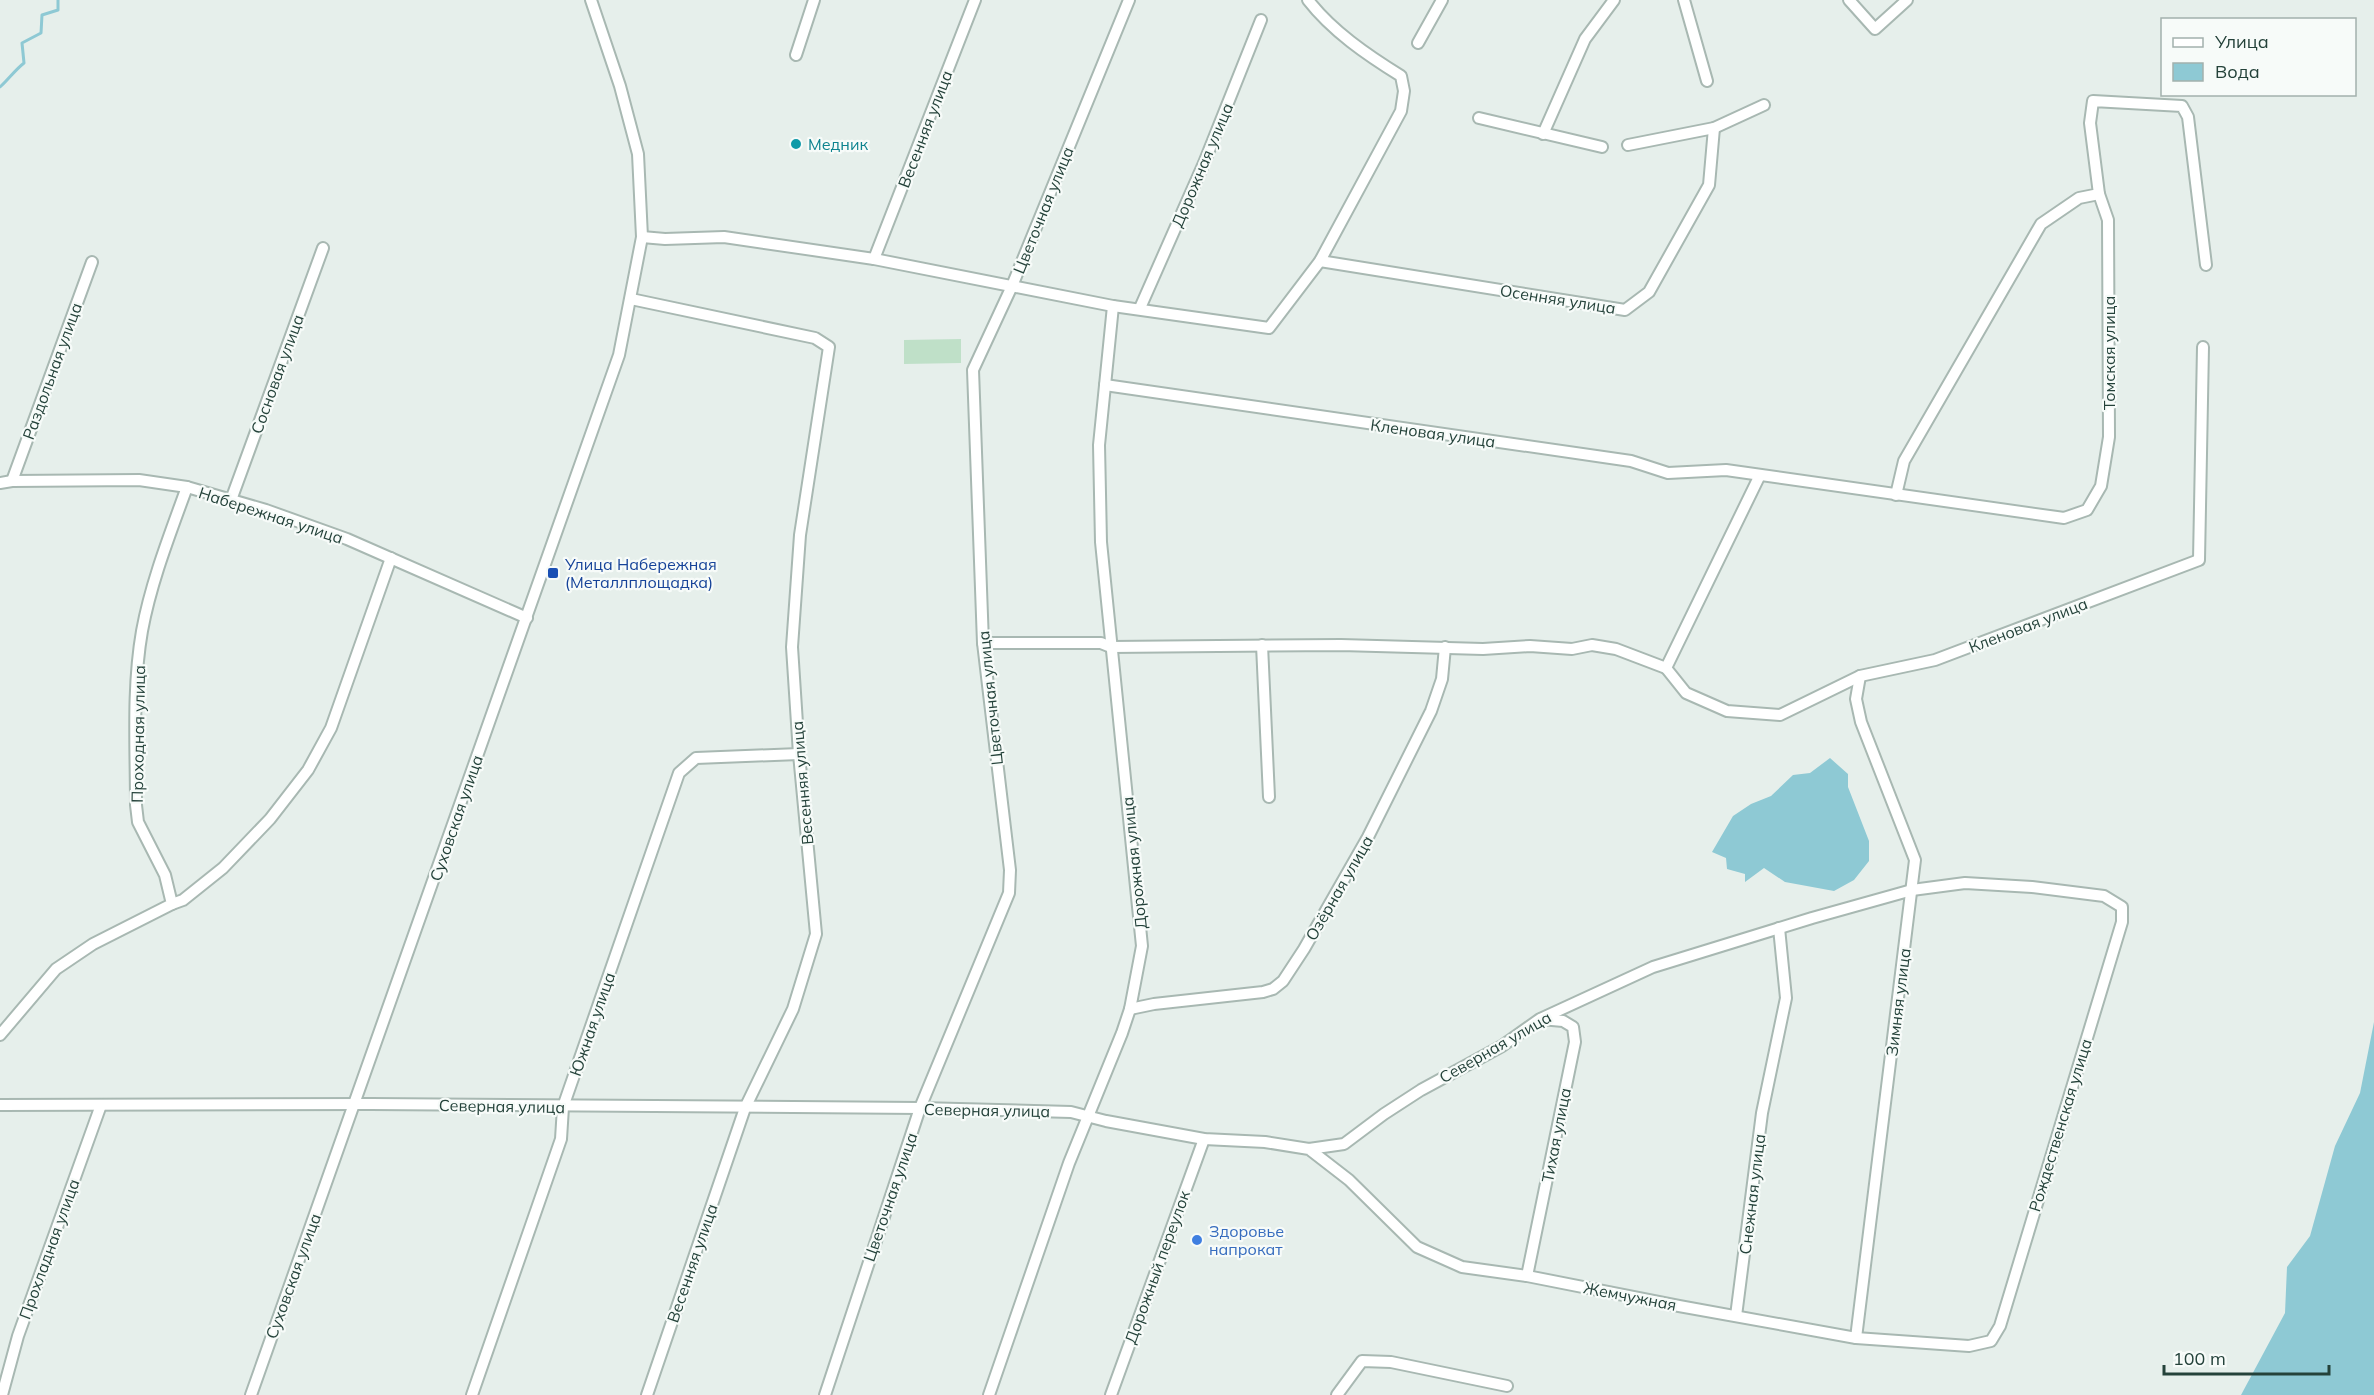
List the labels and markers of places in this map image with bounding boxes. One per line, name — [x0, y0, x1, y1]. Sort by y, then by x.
place label: Медник — [808, 134, 868, 154]
marker: Медник — [789, 137, 803, 151]
place label: Улица Набережная (Металлплощадка) — [564, 554, 717, 592]
marker: Улица Набережная (Металлплощадка) — [546, 566, 560, 580]
place label: Здоровье напрокат — [1209, 1221, 1284, 1259]
marker: Здоровье напрокат — [1190, 1233, 1204, 1247]

